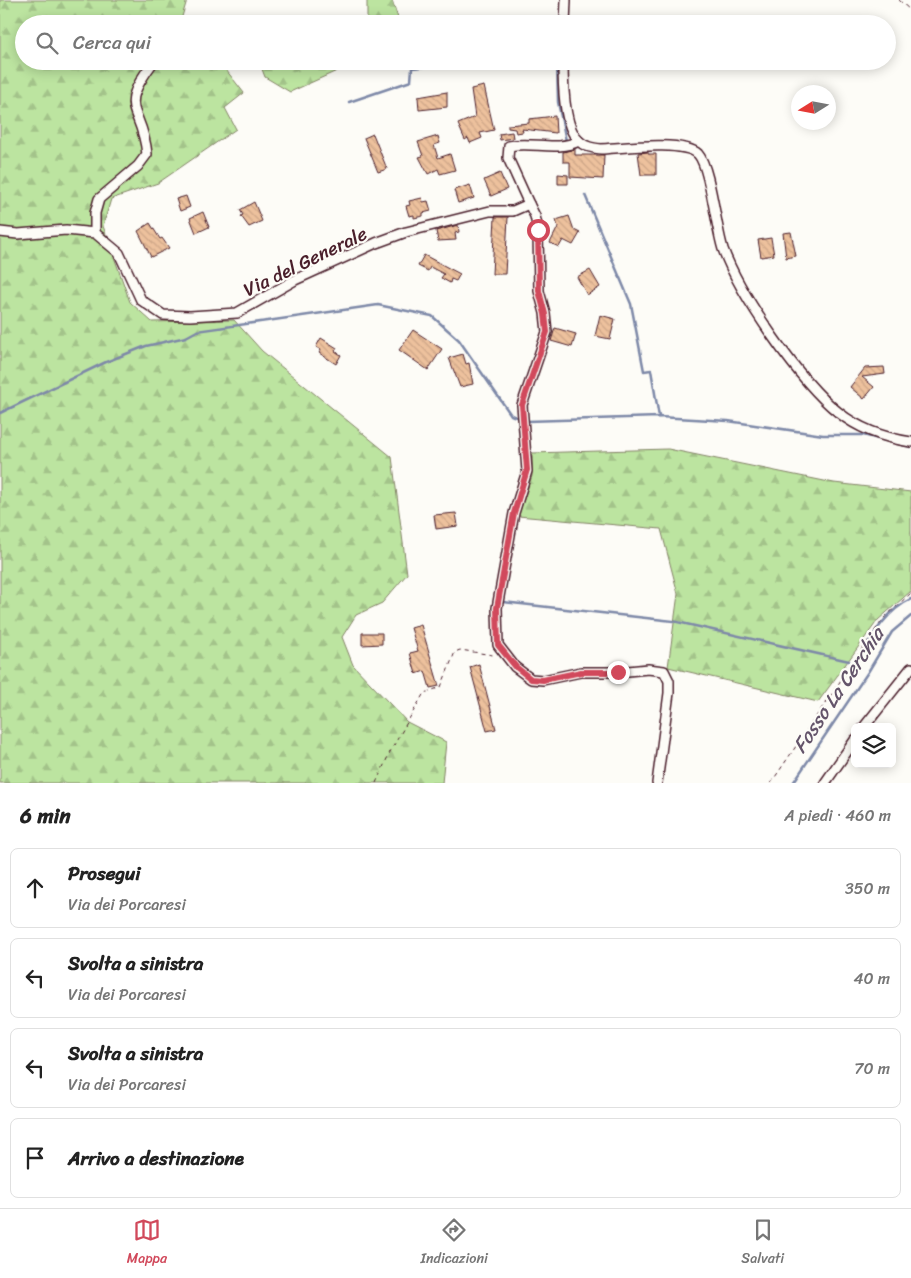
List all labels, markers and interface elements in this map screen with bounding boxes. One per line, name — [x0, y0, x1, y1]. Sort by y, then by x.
search box — [15, 15, 896, 70]
text: Cerca qui — [73, 26, 151, 59]
icon: search — [33, 29, 61, 57]
north arrow — [791, 85, 836, 130]
street label: Via del Generale — [237, 217, 373, 306]
route start — [527, 219, 550, 242]
water label: Fosso La Cerchia — [783, 618, 895, 760]
route end — [607, 661, 630, 684]
map controls — [851, 723, 896, 768]
button: layers — [851, 723, 896, 768]
text: 6 min — [20, 797, 71, 835]
text: A piedi · 460 m — [784, 801, 891, 830]
text: Prosegui — [68, 857, 141, 890]
icon: ahead — [21, 874, 49, 902]
text: 350 m — [845, 874, 890, 903]
text: Via dei Porcaresi — [68, 890, 186, 919]
text: Svolta a sinistra — [68, 947, 203, 980]
icon: left — [21, 964, 49, 992]
text: 40 m — [853, 964, 890, 993]
text: Via dei Porcaresi — [68, 980, 186, 1009]
text: Svolta a sinistra — [68, 1037, 203, 1070]
icon: left — [21, 1054, 49, 1082]
text: 70 m — [854, 1054, 890, 1083]
text: Via dei Porcaresi — [68, 1070, 186, 1099]
text: Arrivo a destinazione — [68, 1142, 244, 1175]
icon: arrive — [21, 1144, 49, 1172]
tab: Mappa — [127, 1216, 167, 1271]
tab: Indicazioni — [420, 1216, 488, 1271]
tab: Salvati — [741, 1216, 784, 1271]

